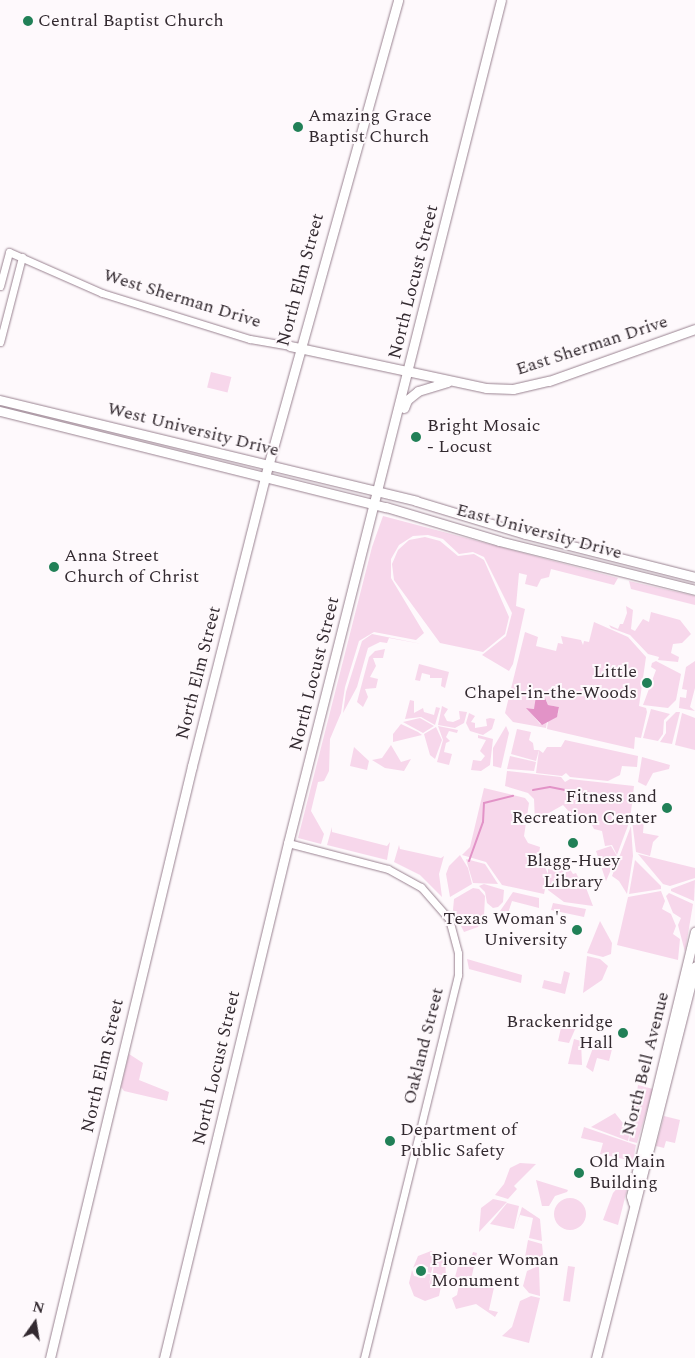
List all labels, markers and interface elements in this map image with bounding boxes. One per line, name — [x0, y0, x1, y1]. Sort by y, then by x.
place label: Central Baptist Church — [38, 10, 224, 32]
marker: Central Baptist Church — [22, 15, 34, 27]
place label: Amazing Grace Baptist Church — [308, 106, 432, 148]
marker: Amazing Grace Baptist Church — [292, 121, 304, 133]
street label: North Locust Street — [384, 203, 444, 361]
street label: North Elm Street — [273, 211, 329, 349]
street label: West Sherman Drive — [101, 265, 263, 333]
street label: East Sherman Drive — [513, 311, 671, 381]
street label: West University Drive — [105, 398, 281, 462]
place label: Bright Mosaic - Locust — [427, 416, 540, 458]
marker: Bright Mosaic - Locust — [409, 430, 423, 444]
street label: East University Drive — [454, 499, 624, 565]
place label: Anna Street Church of Christ — [64, 546, 199, 588]
marker: Anna Street Church of Christ — [48, 561, 60, 573]
street label: North Locust Street — [285, 595, 345, 753]
street label: North Elm Street — [172, 604, 226, 742]
place label: Little Chapel-in-the-Woods — [464, 662, 637, 704]
marker: Little Chapel-in-the-Woods — [641, 677, 653, 689]
place label: Fitness and Recreation Center — [512, 787, 657, 830]
marker: Fitness and Recreation Center — [661, 802, 673, 814]
marker: Blagg-Huey Library — [567, 837, 579, 849]
place label: Blagg-Huey Library — [526, 851, 620, 894]
place label: Texas Woman's University — [443, 909, 567, 952]
marker: Texas Woman's University — [571, 924, 583, 936]
street label: Oakland Street — [399, 985, 449, 1107]
street label: North Locust Street — [189, 988, 245, 1148]
street label: North Bell Avenue — [618, 990, 674, 1138]
street label: North Elm Street — [77, 997, 129, 1135]
place label: Brackenridge Hall — [506, 1012, 613, 1054]
marker: Brackenridge Hall — [617, 1027, 629, 1039]
place label: Department of Public Safety — [400, 1120, 517, 1162]
marker: Department of Public Safety — [384, 1135, 396, 1147]
place label: Old Main Building — [589, 1152, 666, 1194]
marker: Old Main Building — [573, 1167, 585, 1179]
place label: Pioneer Woman Monument — [431, 1250, 559, 1292]
marker: Pioneer Woman Monument — [415, 1265, 427, 1277]
text: N — [31, 1296, 46, 1319]
north arrow — [10, 1298, 60, 1348]

